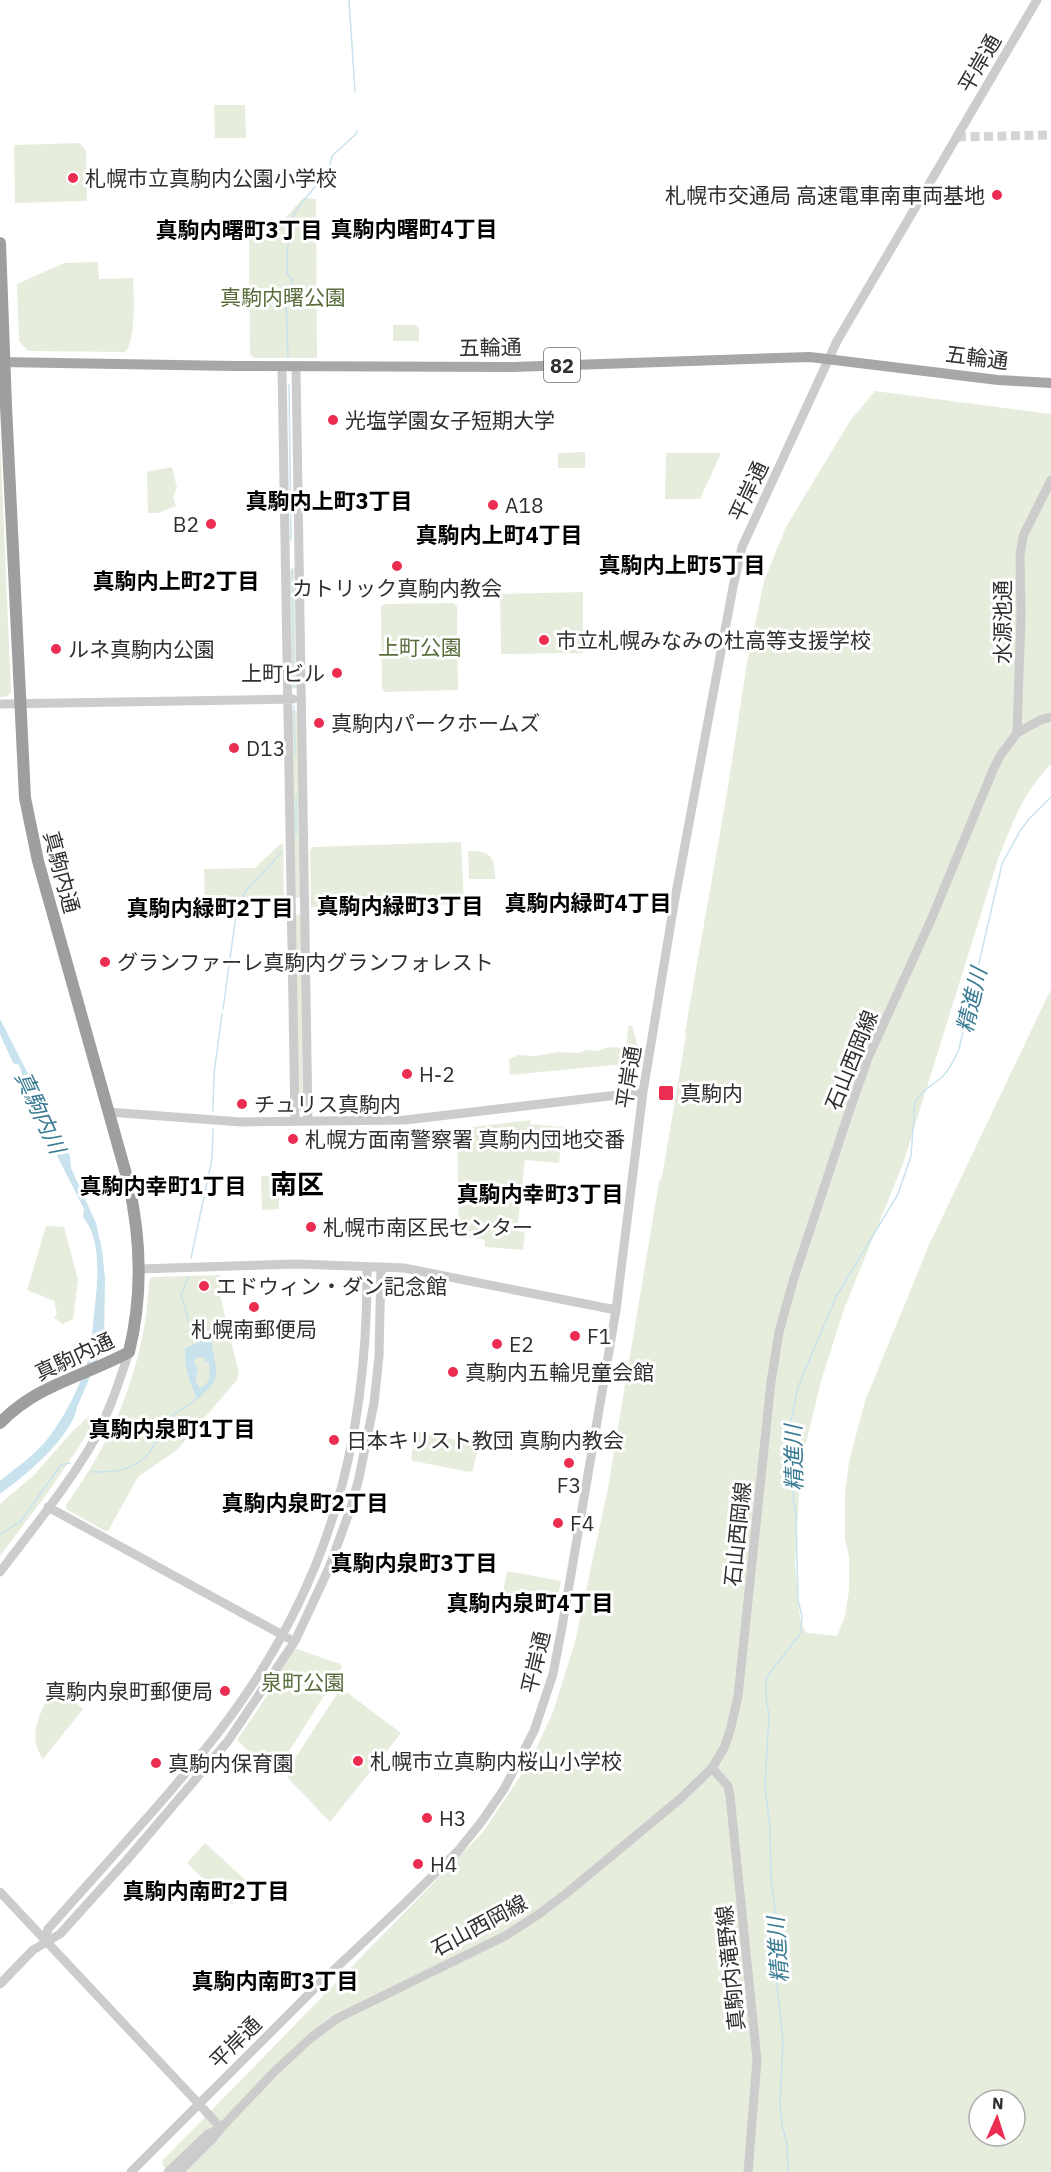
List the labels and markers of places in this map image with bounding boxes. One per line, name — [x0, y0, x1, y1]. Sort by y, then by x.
place label: 札幌市立真駒内公園小学校 — [85, 164, 337, 192]
marker: 札幌市立真駒内公園小学校 — [66, 171, 80, 185]
place label: 札幌市交通局 高速電車南車両基地 — [665, 181, 985, 209]
marker: 札幌市交通局 高速電車南車両基地 — [990, 188, 1004, 202]
place label: 光塩学園女子短期大学 — [345, 406, 555, 434]
marker: 光塩学園女子短期大学 — [326, 413, 340, 427]
place label: A18 — [505, 491, 544, 519]
marker: A18 — [486, 498, 500, 512]
place label: B2 — [173, 510, 199, 538]
marker: B2 — [204, 517, 218, 531]
marker: カトリック真駒内教会 — [390, 559, 404, 573]
place label: カトリック真駒内教会 — [292, 574, 502, 602]
place label: 市立札幌みなみの杜高等支援学校 — [556, 626, 871, 654]
marker: 市立札幌みなみの杜高等支援学校 — [537, 633, 551, 647]
place label: ルネ真駒内公園 — [68, 635, 215, 663]
marker: ルネ真駒内公園 — [49, 642, 63, 656]
place label: 上町ビル — [241, 659, 325, 687]
marker: 上町ビル — [330, 666, 344, 680]
place label: 真駒内パークホームズ — [331, 709, 540, 737]
marker: 真駒内パークホームズ — [312, 716, 326, 730]
place label: D13 — [246, 734, 285, 762]
marker: D13 — [227, 741, 241, 755]
place label: グランファーレ真駒内グランフォレスト — [117, 948, 494, 976]
marker: グランファーレ真駒内グランフォレスト — [98, 955, 112, 969]
place label: H-2 — [419, 1060, 455, 1088]
marker: H-2 — [400, 1067, 414, 1081]
place label: 真駒内 — [680, 1079, 743, 1107]
marker: 真駒内 — [657, 1084, 675, 1102]
place label: チュリス真駒内 — [254, 1090, 401, 1118]
marker: チュリス真駒内 — [235, 1097, 249, 1111]
place label: 札幌方面南警察署 真駒内団地交番 — [305, 1125, 625, 1153]
marker: 札幌方面南警察署 真駒内団地交番 — [286, 1132, 300, 1146]
place label: 札幌市南区民センター — [323, 1213, 533, 1241]
marker: 札幌市南区民センター — [304, 1220, 318, 1234]
place label: エドウィン・ダン記念館 — [216, 1272, 447, 1300]
marker: エドウィン・ダン記念館 — [197, 1279, 211, 1293]
marker: 札幌南郵便局 — [247, 1300, 261, 1314]
place label: 札幌南郵便局 — [191, 1315, 317, 1343]
place label: F1 — [587, 1322, 611, 1350]
marker: F1 — [568, 1329, 582, 1343]
place label: E2 — [509, 1330, 534, 1358]
marker: E2 — [490, 1337, 504, 1351]
place label: 真駒内五輪児童会館 — [465, 1358, 654, 1386]
marker: 真駒内五輪児童会館 — [446, 1365, 460, 1379]
place label: 日本キリスト教団 真駒内教会 — [346, 1426, 624, 1454]
marker: 日本キリスト教団 真駒内教会 — [327, 1433, 341, 1447]
marker: F3 — [562, 1456, 576, 1470]
place label: F3 — [557, 1471, 581, 1499]
place label: F4 — [570, 1509, 594, 1537]
marker: F4 — [551, 1516, 565, 1530]
place label: 真駒内泉町郵便局 — [45, 1677, 213, 1705]
marker: 真駒内泉町郵便局 — [218, 1684, 232, 1698]
place label: 札幌市立真駒内桜山小学校 — [370, 1747, 622, 1775]
place label: 真駒内保育園 — [168, 1749, 294, 1777]
marker: 札幌市立真駒内桜山小学校 — [351, 1754, 365, 1768]
marker: 真駒内保育園 — [149, 1756, 163, 1770]
place label: H3 — [439, 1804, 466, 1832]
marker: H3 — [420, 1811, 434, 1825]
place label: H4 — [430, 1850, 457, 1878]
marker: H4 — [411, 1857, 425, 1871]

